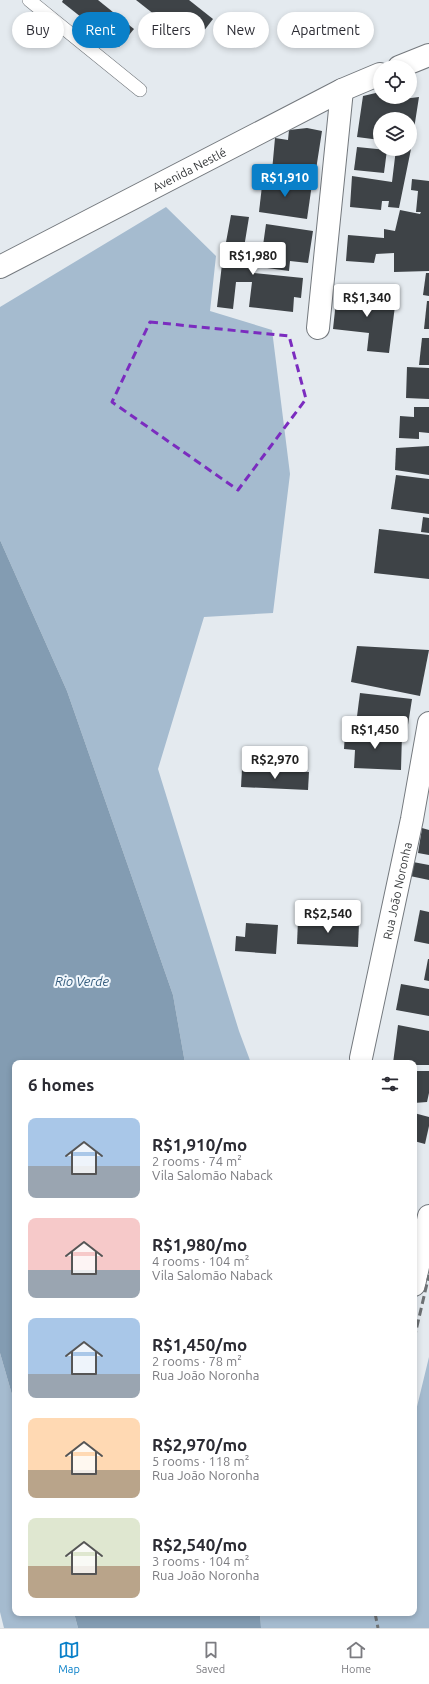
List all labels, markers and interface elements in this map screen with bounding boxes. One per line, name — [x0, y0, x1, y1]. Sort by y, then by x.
chip: Buy — [12, 12, 64, 48]
chip: Rent — [72, 12, 130, 48]
chip: Filters — [138, 12, 205, 48]
chip: New — [213, 12, 269, 48]
chip: Apartment — [277, 12, 374, 48]
map controls — [373, 60, 417, 156]
button: locate — [373, 60, 417, 104]
button: layers — [373, 112, 417, 156]
street label: Avenida Nestlé — [150, 145, 228, 193]
pin: R$1,910 — [248, 164, 322, 198]
text: R$1,910 — [261, 170, 309, 184]
pin: R$1,980 — [216, 242, 290, 276]
text: R$1,980 — [229, 248, 277, 262]
pin: R$1,340 — [330, 284, 404, 318]
text: R$1,340 — [343, 290, 391, 304]
pin: R$1,450 — [338, 716, 412, 750]
text: R$1,450 — [351, 722, 399, 736]
pin: R$2,970 — [238, 746, 312, 780]
text: R$2,970 — [251, 752, 299, 766]
street label: Rua João Noronha — [380, 841, 413, 941]
pin: R$2,540 — [291, 900, 365, 934]
text: R$2,540 — [304, 906, 352, 920]
water label: Rio Verde — [55, 974, 109, 988]
icon: filters — [379, 1073, 401, 1095]
text: 6 homes — [28, 1075, 94, 1094]
icon: home — [60, 1134, 108, 1182]
text: R$1,910/mo — [152, 1135, 247, 1154]
text: 2 rooms · 74 m² — [152, 1154, 242, 1168]
text: Vila Salomão Naback — [152, 1168, 273, 1182]
icon: home — [60, 1234, 108, 1282]
text: R$1,980/mo — [152, 1235, 247, 1254]
text: 4 rooms · 104 m² — [152, 1254, 249, 1268]
text: Vila Salomão Naback — [152, 1268, 273, 1282]
icon: home — [60, 1334, 108, 1382]
text: R$1,450/mo — [152, 1335, 247, 1354]
text: 2 rooms · 78 m² — [152, 1354, 242, 1368]
text: Rua João Noronha — [152, 1368, 259, 1382]
icon: home — [60, 1434, 108, 1482]
text: R$2,970/mo — [152, 1435, 247, 1454]
text: 5 rooms · 118 m² — [152, 1454, 249, 1468]
text: Rua João Noronha — [152, 1468, 259, 1482]
icon: home — [60, 1534, 108, 1582]
text: R$2,540/mo — [152, 1535, 247, 1554]
text: 3 rooms · 104 m² — [152, 1554, 249, 1568]
text: Rua João Noronha — [152, 1568, 259, 1582]
tab: Map — [58, 1639, 80, 1675]
tab: Saved — [196, 1639, 225, 1675]
tab: Home — [341, 1639, 371, 1675]

